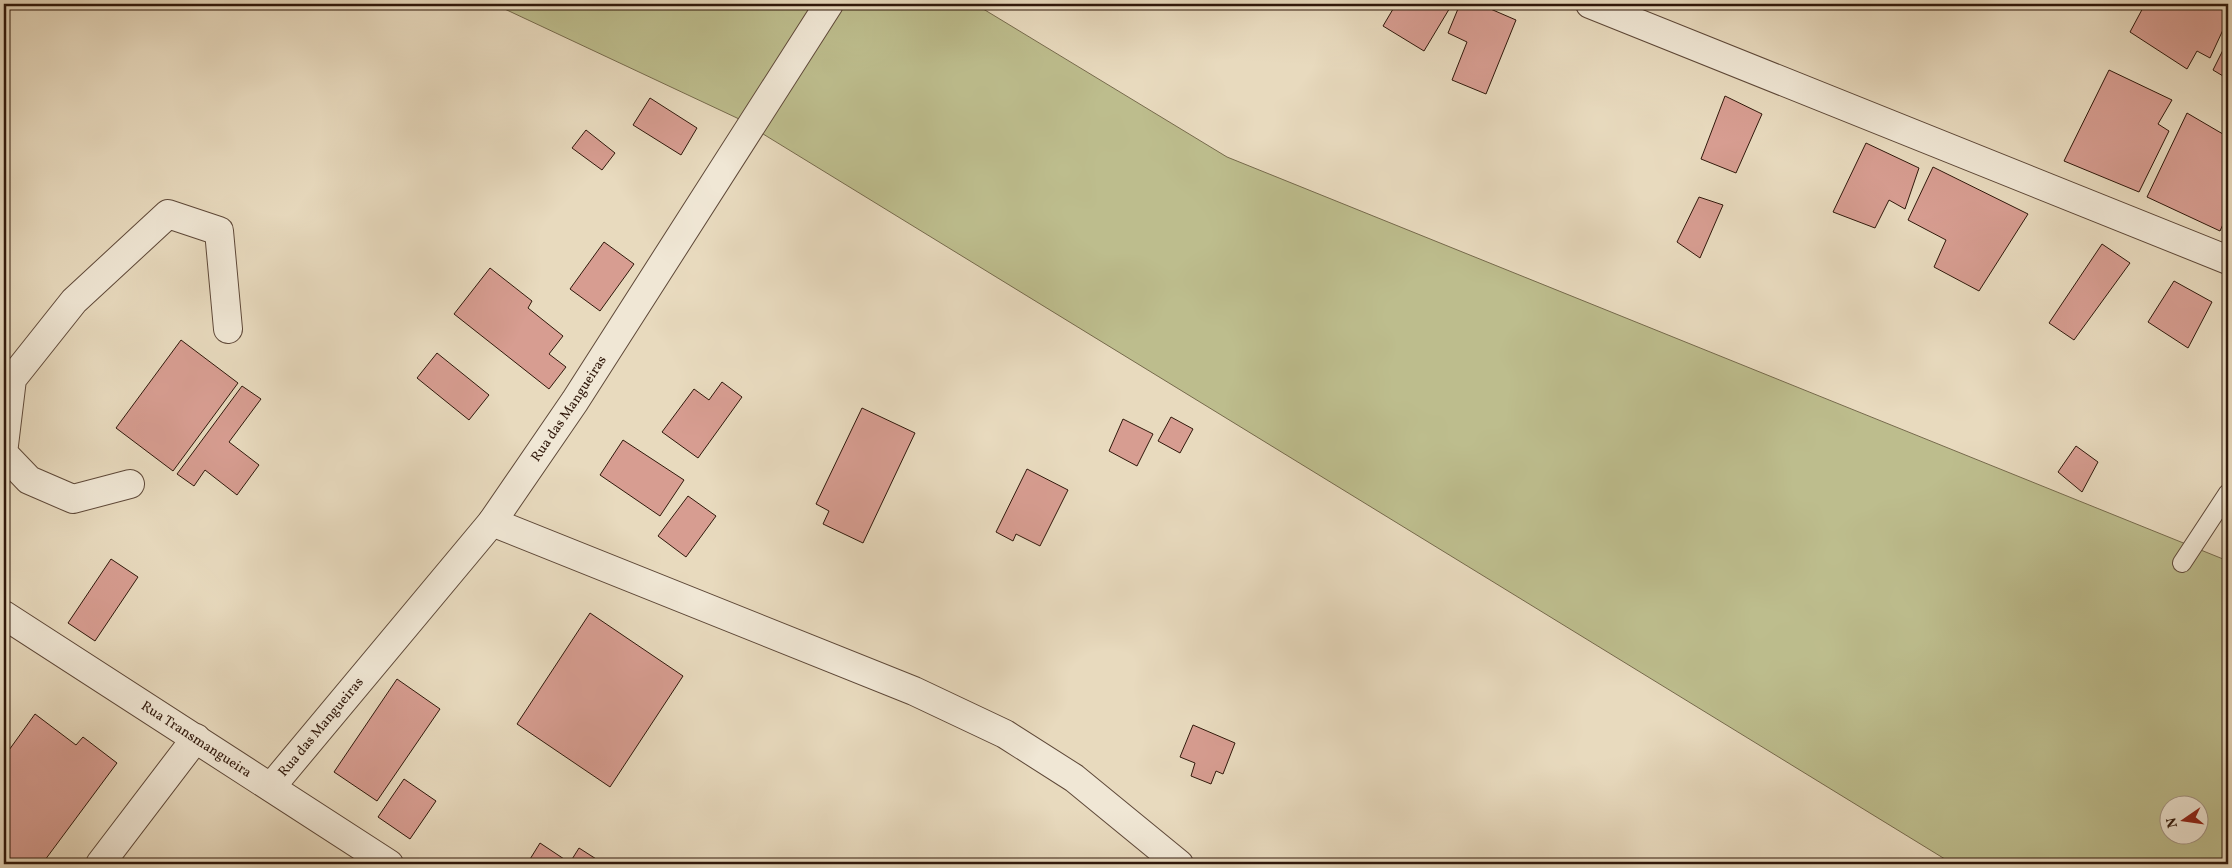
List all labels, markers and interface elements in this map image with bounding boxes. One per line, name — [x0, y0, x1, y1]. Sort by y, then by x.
street label: Rua das Mangueiras — [527, 352, 611, 466]
street label: Rua das Mangueiras — [274, 673, 368, 781]
street label: Rua Transmangueira — [137, 697, 255, 782]
north arrow — [2160, 796, 2210, 846]
text: N — [2162, 815, 2183, 830]

